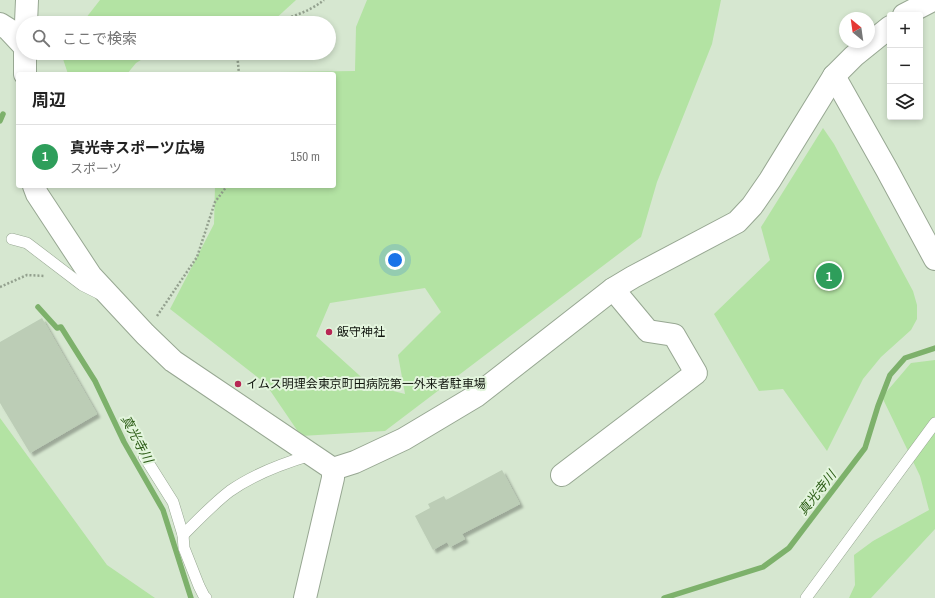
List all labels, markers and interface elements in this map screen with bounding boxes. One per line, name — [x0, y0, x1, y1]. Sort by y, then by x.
north arrow — [839, 12, 875, 48]
map controls — [887, 12, 923, 120]
button: + — [887, 12, 923, 48]
search box — [16, 16, 336, 60]
icon: search — [30, 27, 52, 49]
text: ここで検索 — [62, 28, 137, 49]
button: − — [887, 48, 923, 84]
button: layers — [887, 84, 923, 120]
text: 周辺 — [32, 88, 66, 111]
text: 真光寺スポーツ広場 — [70, 137, 205, 158]
text: 1 — [42, 148, 48, 165]
text: 150 m — [290, 148, 320, 165]
text: スポーツ — [70, 160, 122, 177]
your location — [385, 250, 405, 270]
pin: 1 — [816, 261, 842, 291]
place label: 飯守神社 — [337, 324, 385, 340]
marker: 飯守神社 — [324, 327, 334, 337]
place label: イムス明理会東京町田病院第一外来者駐車場 — [246, 376, 486, 392]
marker: イムス明理会東京町田病院第一外来者駐車場 — [233, 379, 243, 389]
water label: 真光寺川 — [117, 412, 158, 468]
water label: 真光寺川 — [794, 466, 841, 519]

